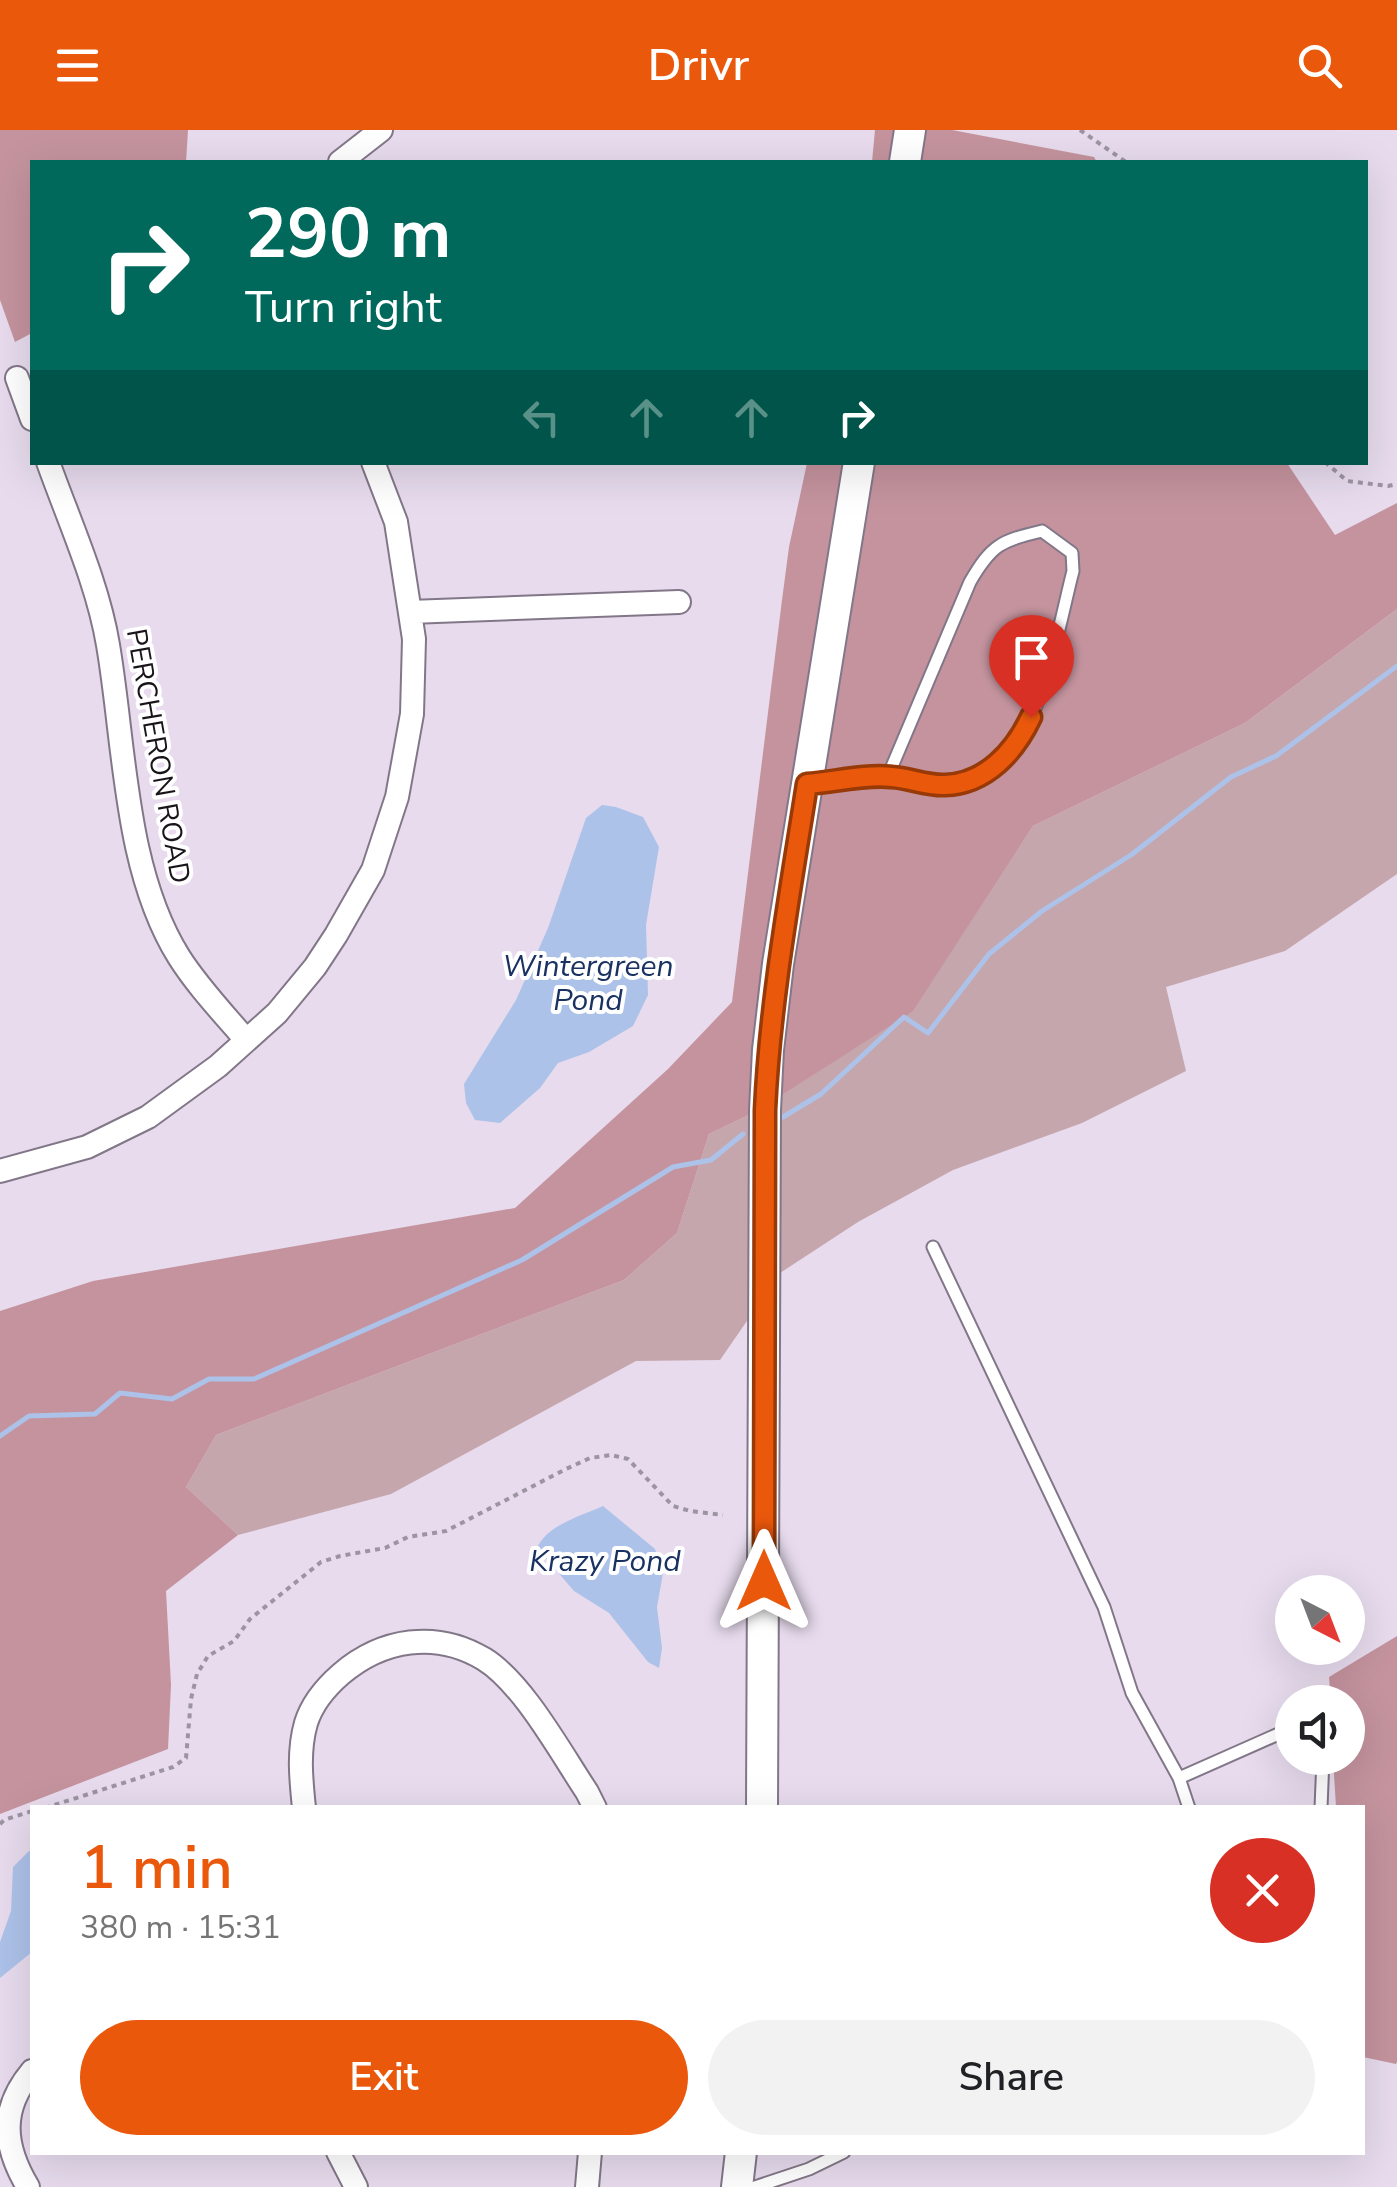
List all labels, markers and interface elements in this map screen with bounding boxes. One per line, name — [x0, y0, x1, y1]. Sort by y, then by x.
text: Drivr — [648, 35, 749, 96]
icon: menu — [50, 38, 105, 93]
icon: search — [1292, 38, 1347, 93]
text: 290 m — [245, 186, 451, 282]
icon: right — [80, 200, 210, 330]
text: Turn right — [245, 277, 442, 338]
icon: left — [514, 390, 569, 445]
icon: ahead — [619, 390, 674, 445]
icon: ahead — [724, 390, 779, 445]
icon: right — [829, 390, 884, 445]
pin — [989, 615, 1074, 718]
street label: PERCHERON ROAD — [117, 626, 199, 886]
icon: arrive — [1004, 630, 1059, 685]
water label: Wintergreen Pond — [503, 946, 673, 1021]
position arrow — [712, 1529, 816, 1633]
water label: Krazy Pond — [529, 1541, 681, 1582]
north arrow — [1275, 1575, 1365, 1665]
map controls — [1275, 1575, 1365, 1775]
button: sound — [1275, 1685, 1365, 1775]
text: 1 min — [80, 1827, 233, 1909]
button: close — [1210, 1838, 1315, 1943]
text: 380 m · 15:31 — [80, 1906, 281, 1949]
button: Exit — [80, 2020, 688, 2135]
button: Share — [708, 2020, 1315, 2135]

